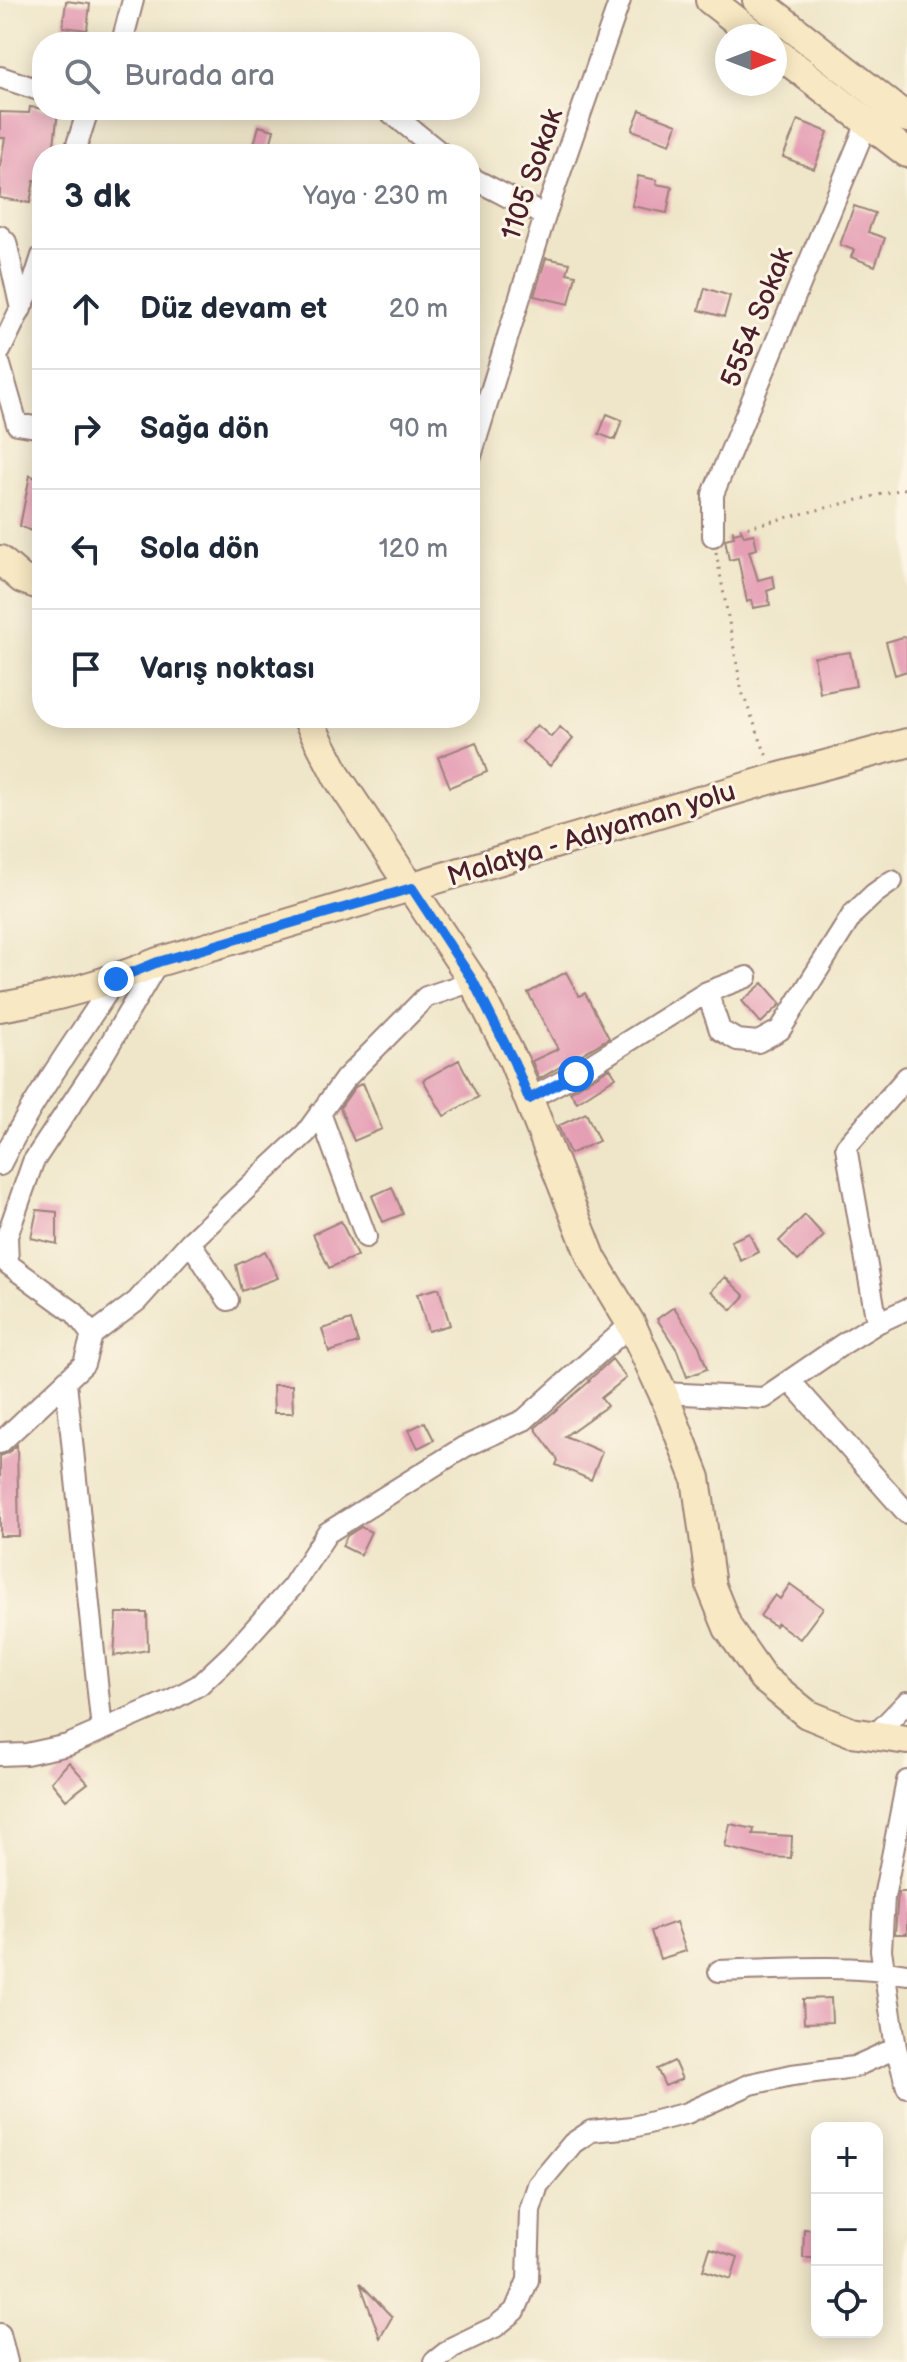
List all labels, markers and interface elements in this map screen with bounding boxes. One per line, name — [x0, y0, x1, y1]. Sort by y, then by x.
north arrow — [715, 24, 787, 96]
search box — [32, 32, 480, 120]
icon: search — [60, 54, 104, 98]
text: Burada ara — [124, 58, 275, 94]
street label: 1105 Sokak — [495, 104, 570, 245]
text: 3 dk — [64, 176, 131, 217]
text: Yaya · 230 m — [303, 181, 448, 212]
street label: 5554 Sokak — [714, 243, 800, 392]
icon: ahead — [64, 287, 108, 331]
text: Düz devam et — [140, 291, 327, 327]
text: 20 m — [389, 294, 448, 325]
icon: right — [64, 407, 108, 451]
text: Sağa dön — [140, 411, 269, 447]
text: 90 m — [389, 414, 448, 445]
icon: left — [64, 527, 108, 571]
text: Sola dön — [140, 531, 260, 567]
text: 120 m — [379, 534, 448, 565]
icon: arrive — [64, 647, 108, 691]
text: Varış noktası — [140, 651, 315, 687]
street label: Malatya - Adıyaman yolu — [443, 775, 739, 894]
route end — [98, 961, 134, 997]
route start — [558, 1056, 594, 1092]
map controls — [811, 2122, 883, 2338]
button: + — [811, 2122, 883, 2194]
button: − — [811, 2194, 883, 2266]
button: locate — [811, 2266, 883, 2338]

